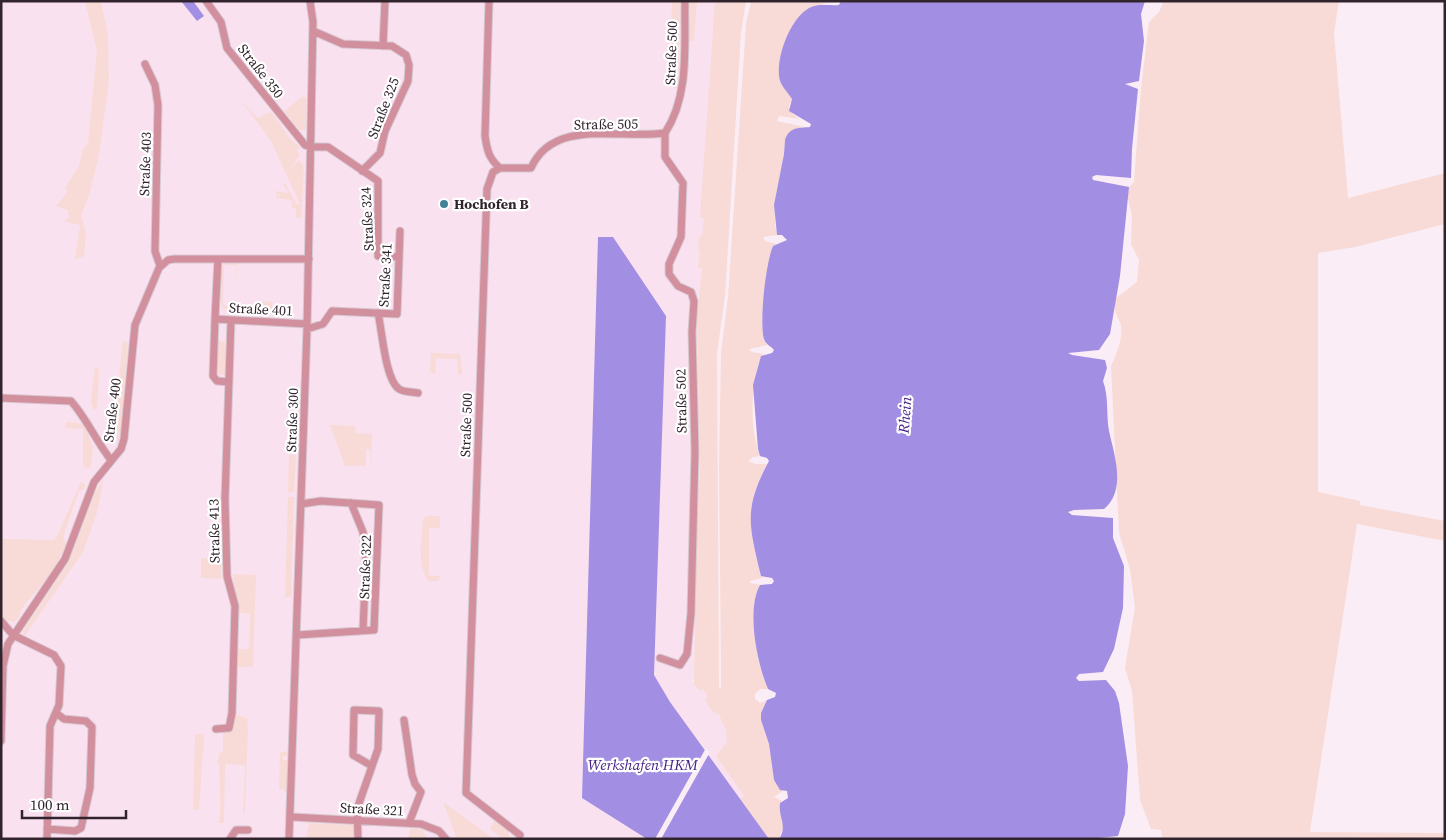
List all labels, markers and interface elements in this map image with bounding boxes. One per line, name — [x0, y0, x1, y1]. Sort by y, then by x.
street label: Straße 500 — [660, 21, 682, 85]
street label: Straße 350 — [233, 40, 289, 102]
street label: Straße 325 — [362, 74, 404, 142]
street label: Straße 505 — [574, 113, 638, 135]
street label: Straße 403 — [134, 132, 156, 196]
street label: Straße 324 — [355, 186, 379, 252]
place label: Hochofen B — [454, 194, 529, 214]
marker: Hochofen B — [438, 198, 450, 210]
street label: Straße 341 — [373, 242, 397, 308]
street label: Straße 401 — [228, 297, 294, 321]
street label: Straße 502 — [670, 369, 692, 433]
street label: Straße 400 — [98, 377, 126, 443]
street label: Straße 300 — [281, 388, 303, 452]
street label: Straße 500 — [455, 393, 477, 457]
water label: Rhein — [892, 395, 917, 435]
street label: Straße 413 — [203, 499, 225, 563]
street label: Straße 322 — [354, 535, 376, 599]
water label: Werkshafen HKM — [588, 754, 698, 775]
scale bar — [22, 788, 126, 820]
text: 100 m — [30, 794, 70, 815]
street label: Straße 321 — [339, 797, 405, 821]

